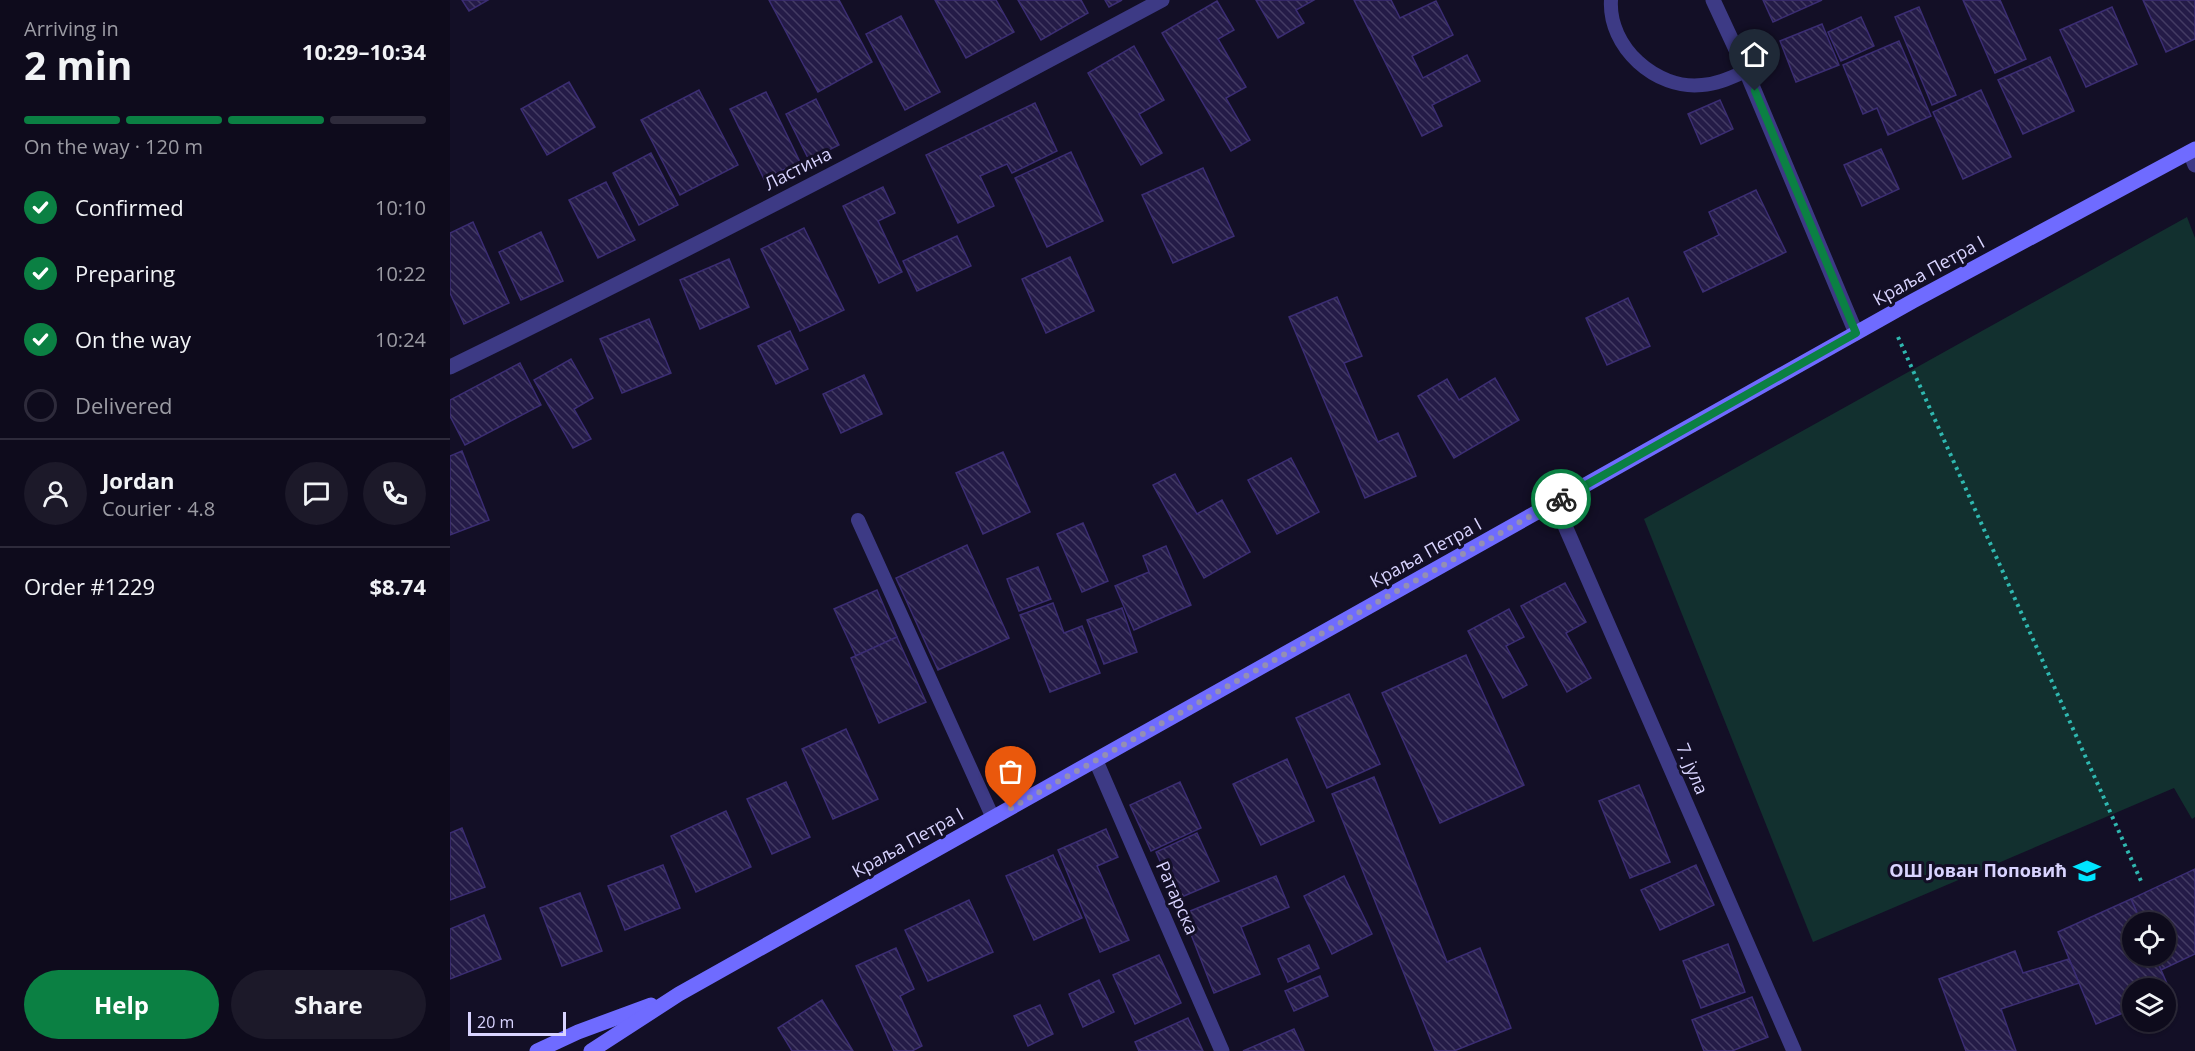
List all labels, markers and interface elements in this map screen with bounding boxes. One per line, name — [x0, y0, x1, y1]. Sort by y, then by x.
text: Arriving in — [24, 15, 119, 42]
pin — [1729, 29, 1780, 91]
text: 10:29–10:34 — [302, 36, 426, 66]
text: 2 min — [24, 38, 132, 91]
icon: home — [1738, 38, 1771, 71]
text: On the way · 120 m — [24, 133, 203, 160]
street label: Ластина — [760, 141, 835, 195]
icon: check — [24, 191, 57, 224]
text: Confirmed — [75, 192, 184, 222]
text: 10:10 — [375, 194, 426, 221]
street label: Краља Петра I — [1868, 230, 1989, 311]
icon: check — [24, 257, 57, 290]
text: Preparing — [75, 258, 175, 288]
text: 10:22 — [375, 260, 426, 287]
icon: check — [24, 323, 57, 356]
text: On the way — [75, 324, 191, 354]
text: 10:24 — [375, 326, 426, 353]
text: Delivered — [75, 390, 173, 420]
button: person — [24, 462, 87, 525]
button: chat — [285, 462, 348, 525]
button: phone — [363, 462, 426, 525]
text: Jordan — [102, 465, 175, 495]
courier — [1531, 469, 1591, 529]
icon: bike — [1545, 483, 1578, 516]
text: Courier · 4.8 — [102, 495, 215, 522]
street label: Краља Петра I — [1365, 512, 1486, 593]
text: Order #1229 — [24, 571, 155, 601]
text: $8.74 — [369, 571, 426, 601]
street label: 7. јула — [1671, 739, 1714, 798]
pin — [985, 746, 1036, 808]
icon: bag — [994, 755, 1027, 788]
street label: Краља Петра I — [847, 802, 968, 883]
school or university icon: ОШ Јован Поповић — [2072, 856, 2102, 886]
street label: Ратарска — [1151, 857, 1205, 938]
place label: ОШ Јован Поповић — [1889, 858, 2067, 882]
map controls — [2122, 912, 2176, 1032]
button: locate — [2122, 912, 2176, 966]
button: Help — [24, 970, 219, 1039]
button: Share — [231, 970, 426, 1039]
button: layers — [2122, 978, 2176, 1032]
scale bar — [468, 1009, 566, 1036]
text: 20 m — [477, 1011, 514, 1033]

